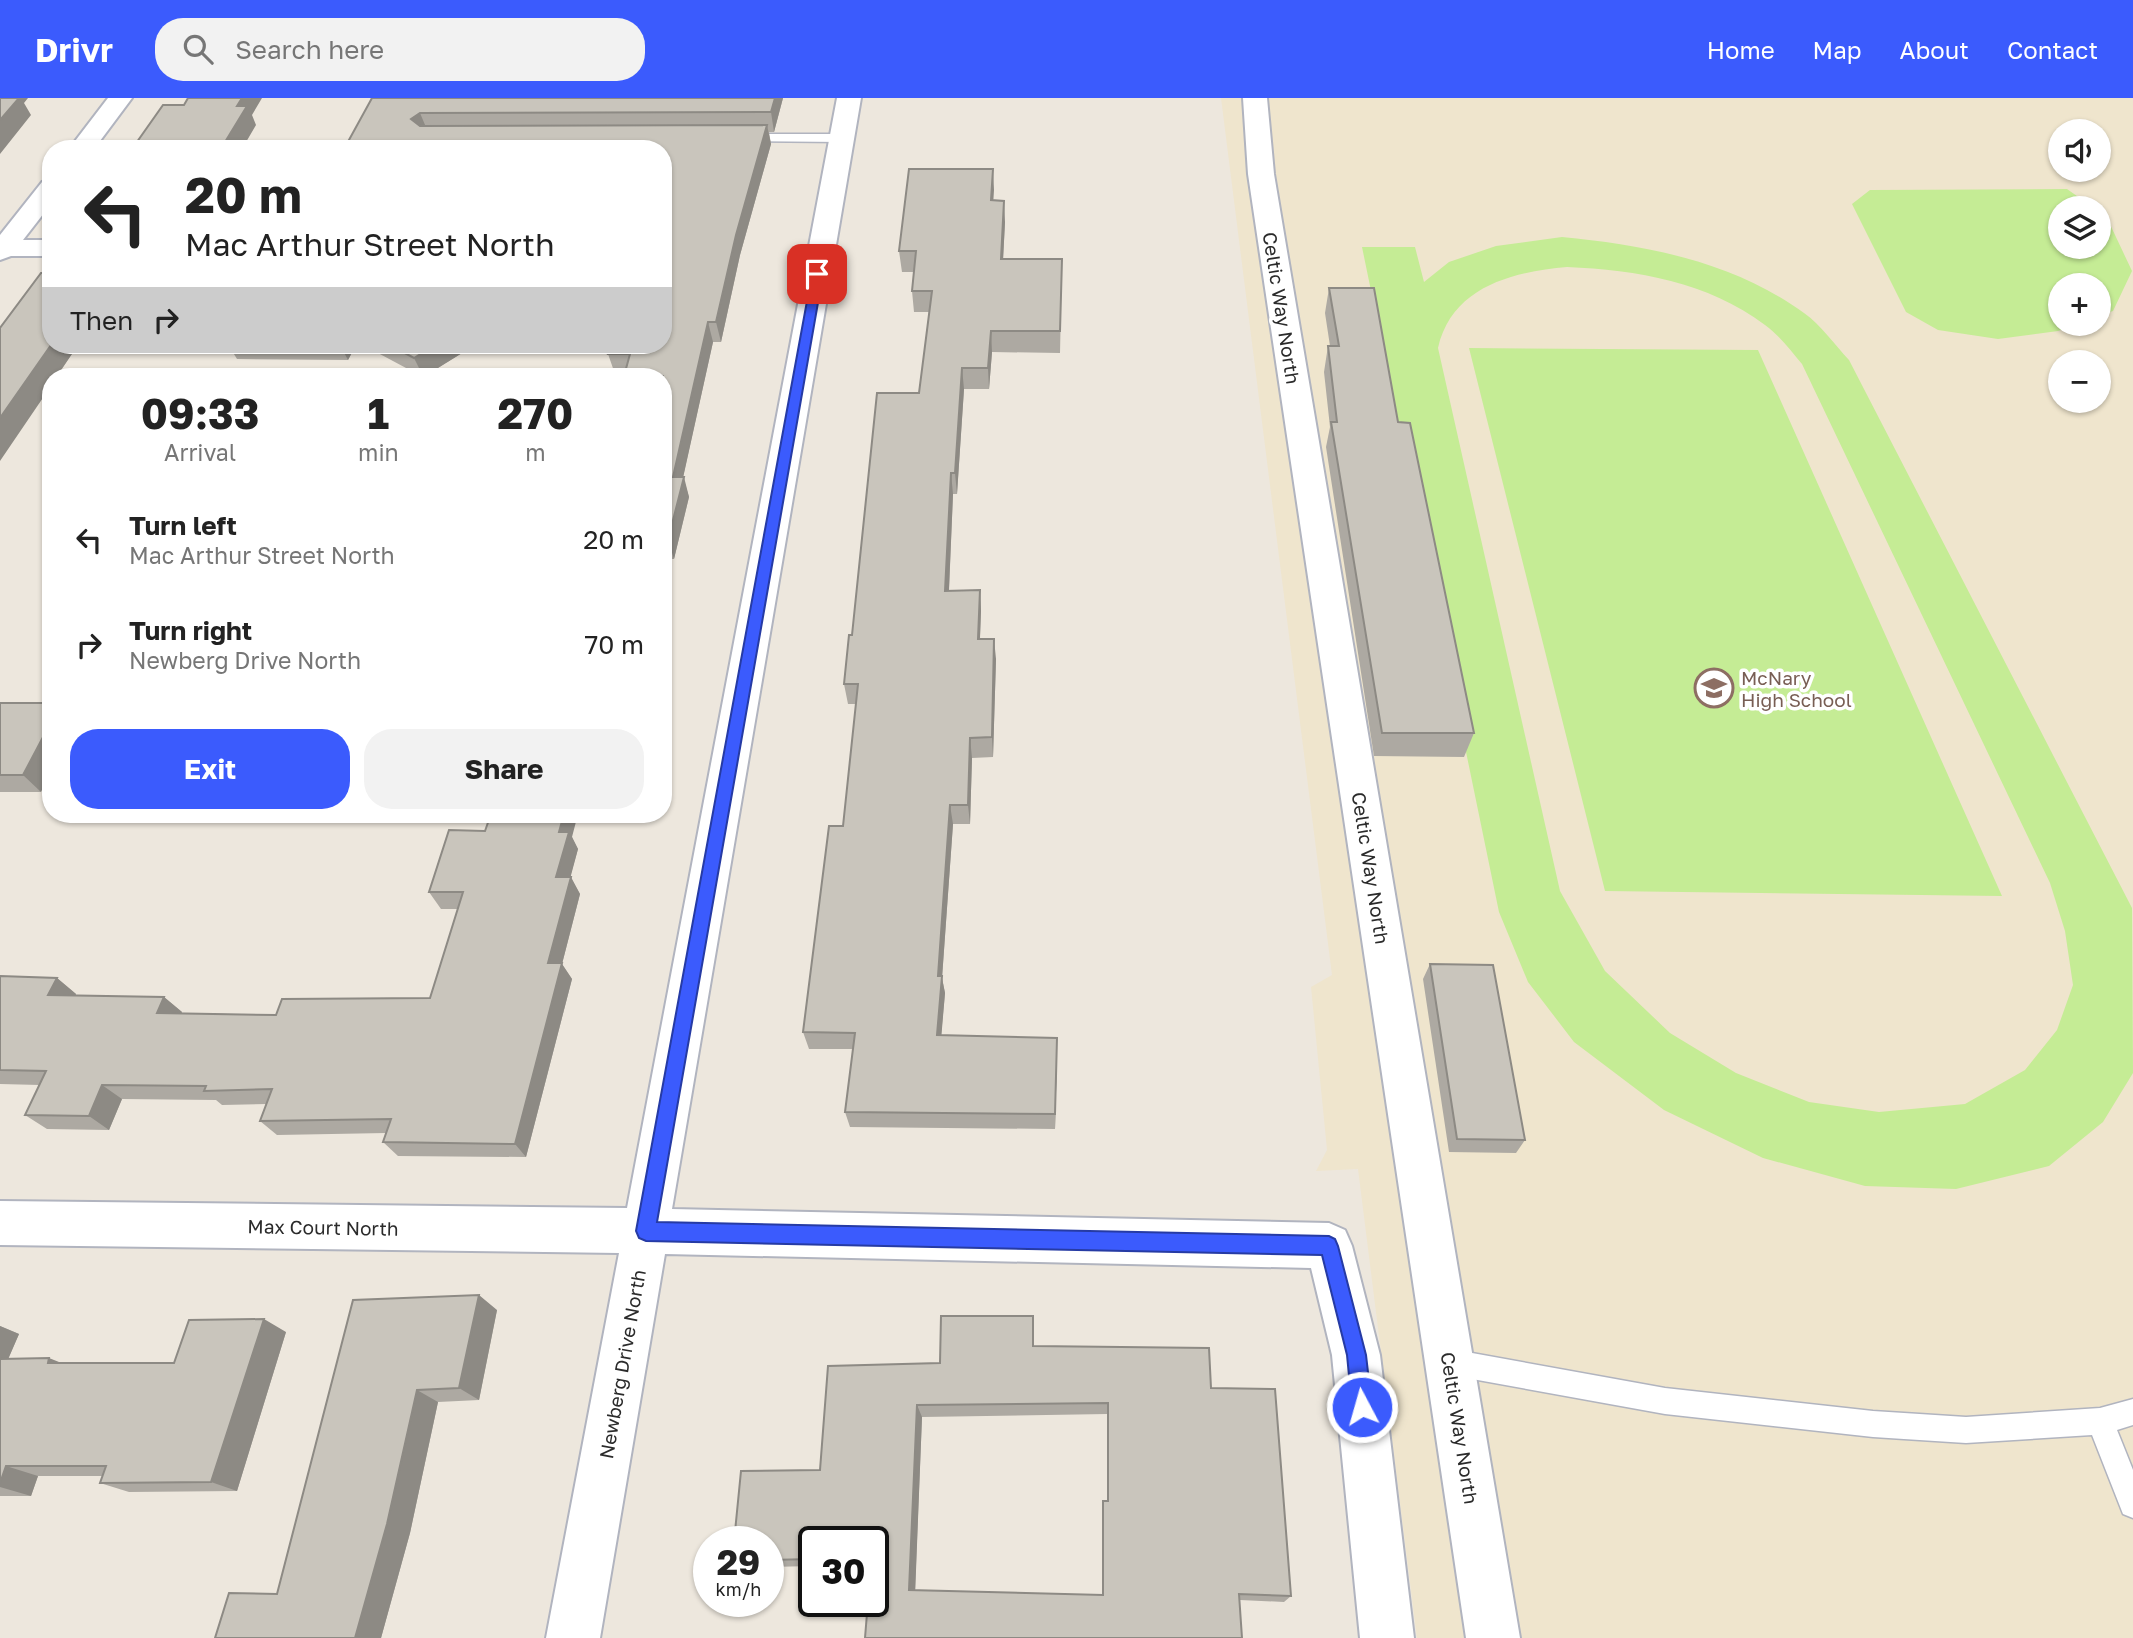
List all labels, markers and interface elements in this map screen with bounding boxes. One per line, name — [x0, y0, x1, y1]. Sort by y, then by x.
search box — [155, 18, 645, 81]
text: Drivr — [35, 30, 113, 69]
icon: search — [179, 30, 217, 68]
text: Search here — [235, 34, 384, 65]
text: Home — [1707, 35, 1775, 64]
text: Map — [1813, 35, 1862, 64]
text: About — [1900, 35, 1969, 64]
text: Contact — [2007, 35, 2098, 64]
map controls — [2048, 119, 2111, 413]
button: sound — [2048, 119, 2111, 182]
text: 20 m — [185, 165, 302, 224]
icon: left — [70, 168, 161, 259]
button: layers — [2048, 196, 2111, 259]
text: Mac Arthur Street North — [185, 225, 555, 263]
street label: Celtic Way North — [1259, 230, 1305, 386]
pin — [787, 244, 847, 304]
icon: arrive — [798, 255, 836, 293]
button: + — [2048, 273, 2111, 336]
icon: right — [147, 301, 185, 339]
text: Then — [70, 305, 133, 336]
button: − — [2048, 350, 2111, 413]
text: 09:33 — [141, 388, 259, 438]
text: 1 — [368, 388, 389, 438]
text: 270 — [497, 388, 573, 438]
text: Arrival — [164, 438, 236, 466]
text: min — [358, 438, 399, 466]
text: m — [525, 438, 546, 466]
text: Turn left — [129, 510, 237, 541]
icon: left — [70, 521, 108, 559]
text: 20 m — [583, 524, 644, 555]
text: Mac Arthur Street North — [129, 541, 395, 569]
text: Turn right — [129, 615, 252, 646]
icon: right — [70, 626, 108, 664]
text: 70 m — [585, 629, 644, 660]
text: Newberg Drive North — [129, 646, 361, 674]
place label: McNary High School — [1741, 666, 1852, 711]
school or university icon: McNary High School — [1693, 667, 1735, 709]
button: Exit — [70, 729, 350, 809]
button: Share — [364, 729, 644, 809]
street label: Celtic Way North — [1348, 790, 1394, 946]
street label: Max Court North — [247, 1214, 399, 1240]
street label: Newberg Drive North — [594, 1268, 650, 1460]
street label: Celtic Way North — [1437, 1350, 1483, 1506]
position arrow — [1325, 1370, 1399, 1444]
speed limit sign: 30 — [798, 1526, 889, 1617]
text: 29 — [717, 1541, 760, 1583]
text: km/h — [716, 1578, 761, 1600]

